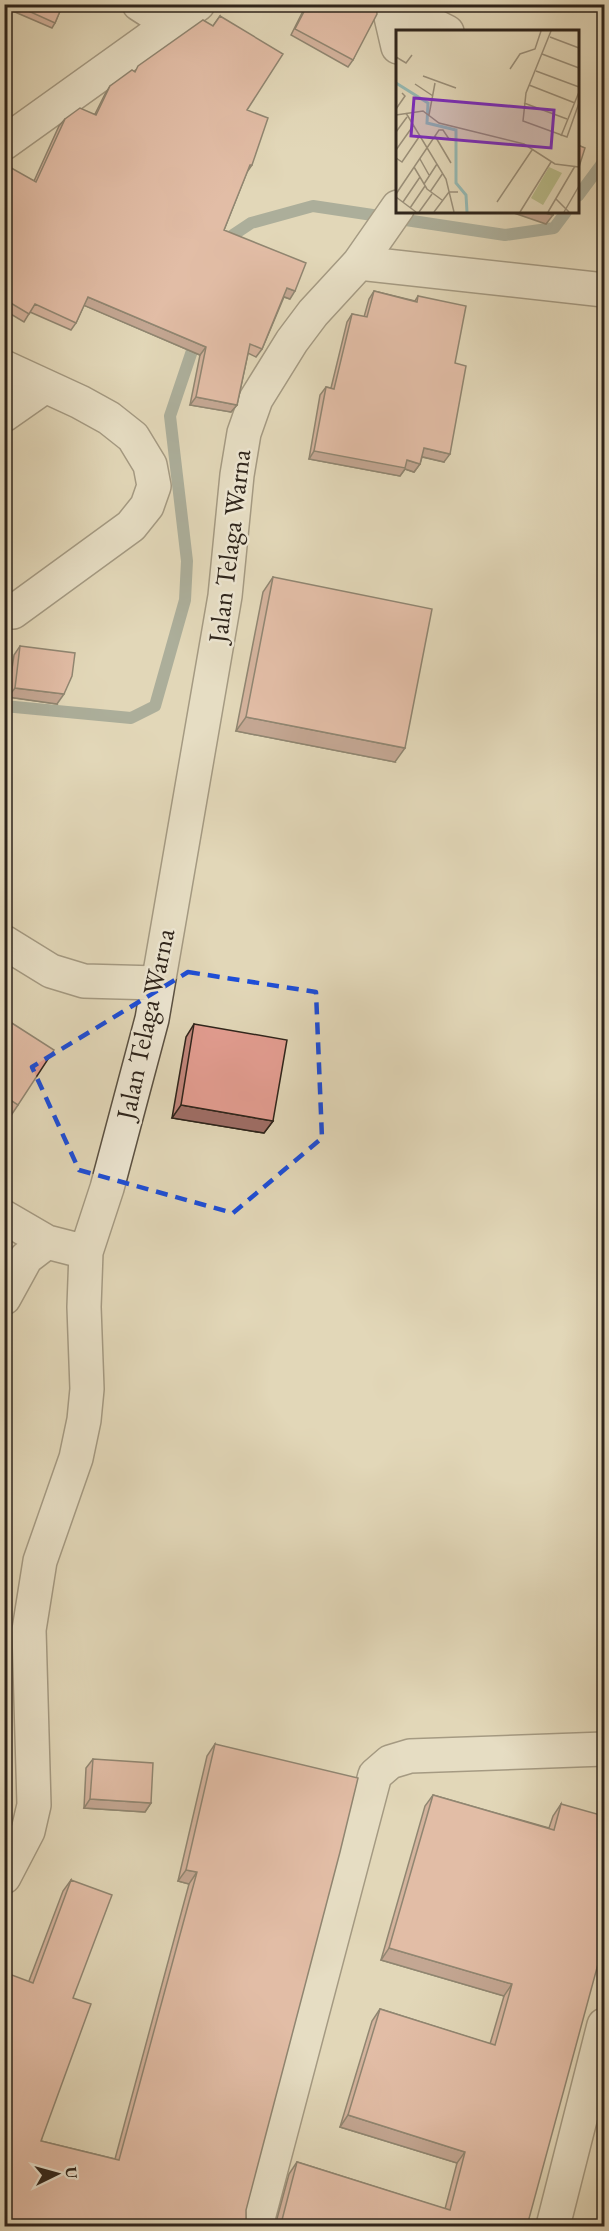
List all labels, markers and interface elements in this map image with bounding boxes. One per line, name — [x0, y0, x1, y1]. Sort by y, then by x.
inset map — [396, 30, 579, 213]
street label: Jalan Telaga Warna — [200, 447, 258, 647]
street label: Jalan Telaga Warna — [107, 925, 182, 1125]
north arrow — [27, 2144, 87, 2204]
text: U — [60, 2166, 82, 2180]

